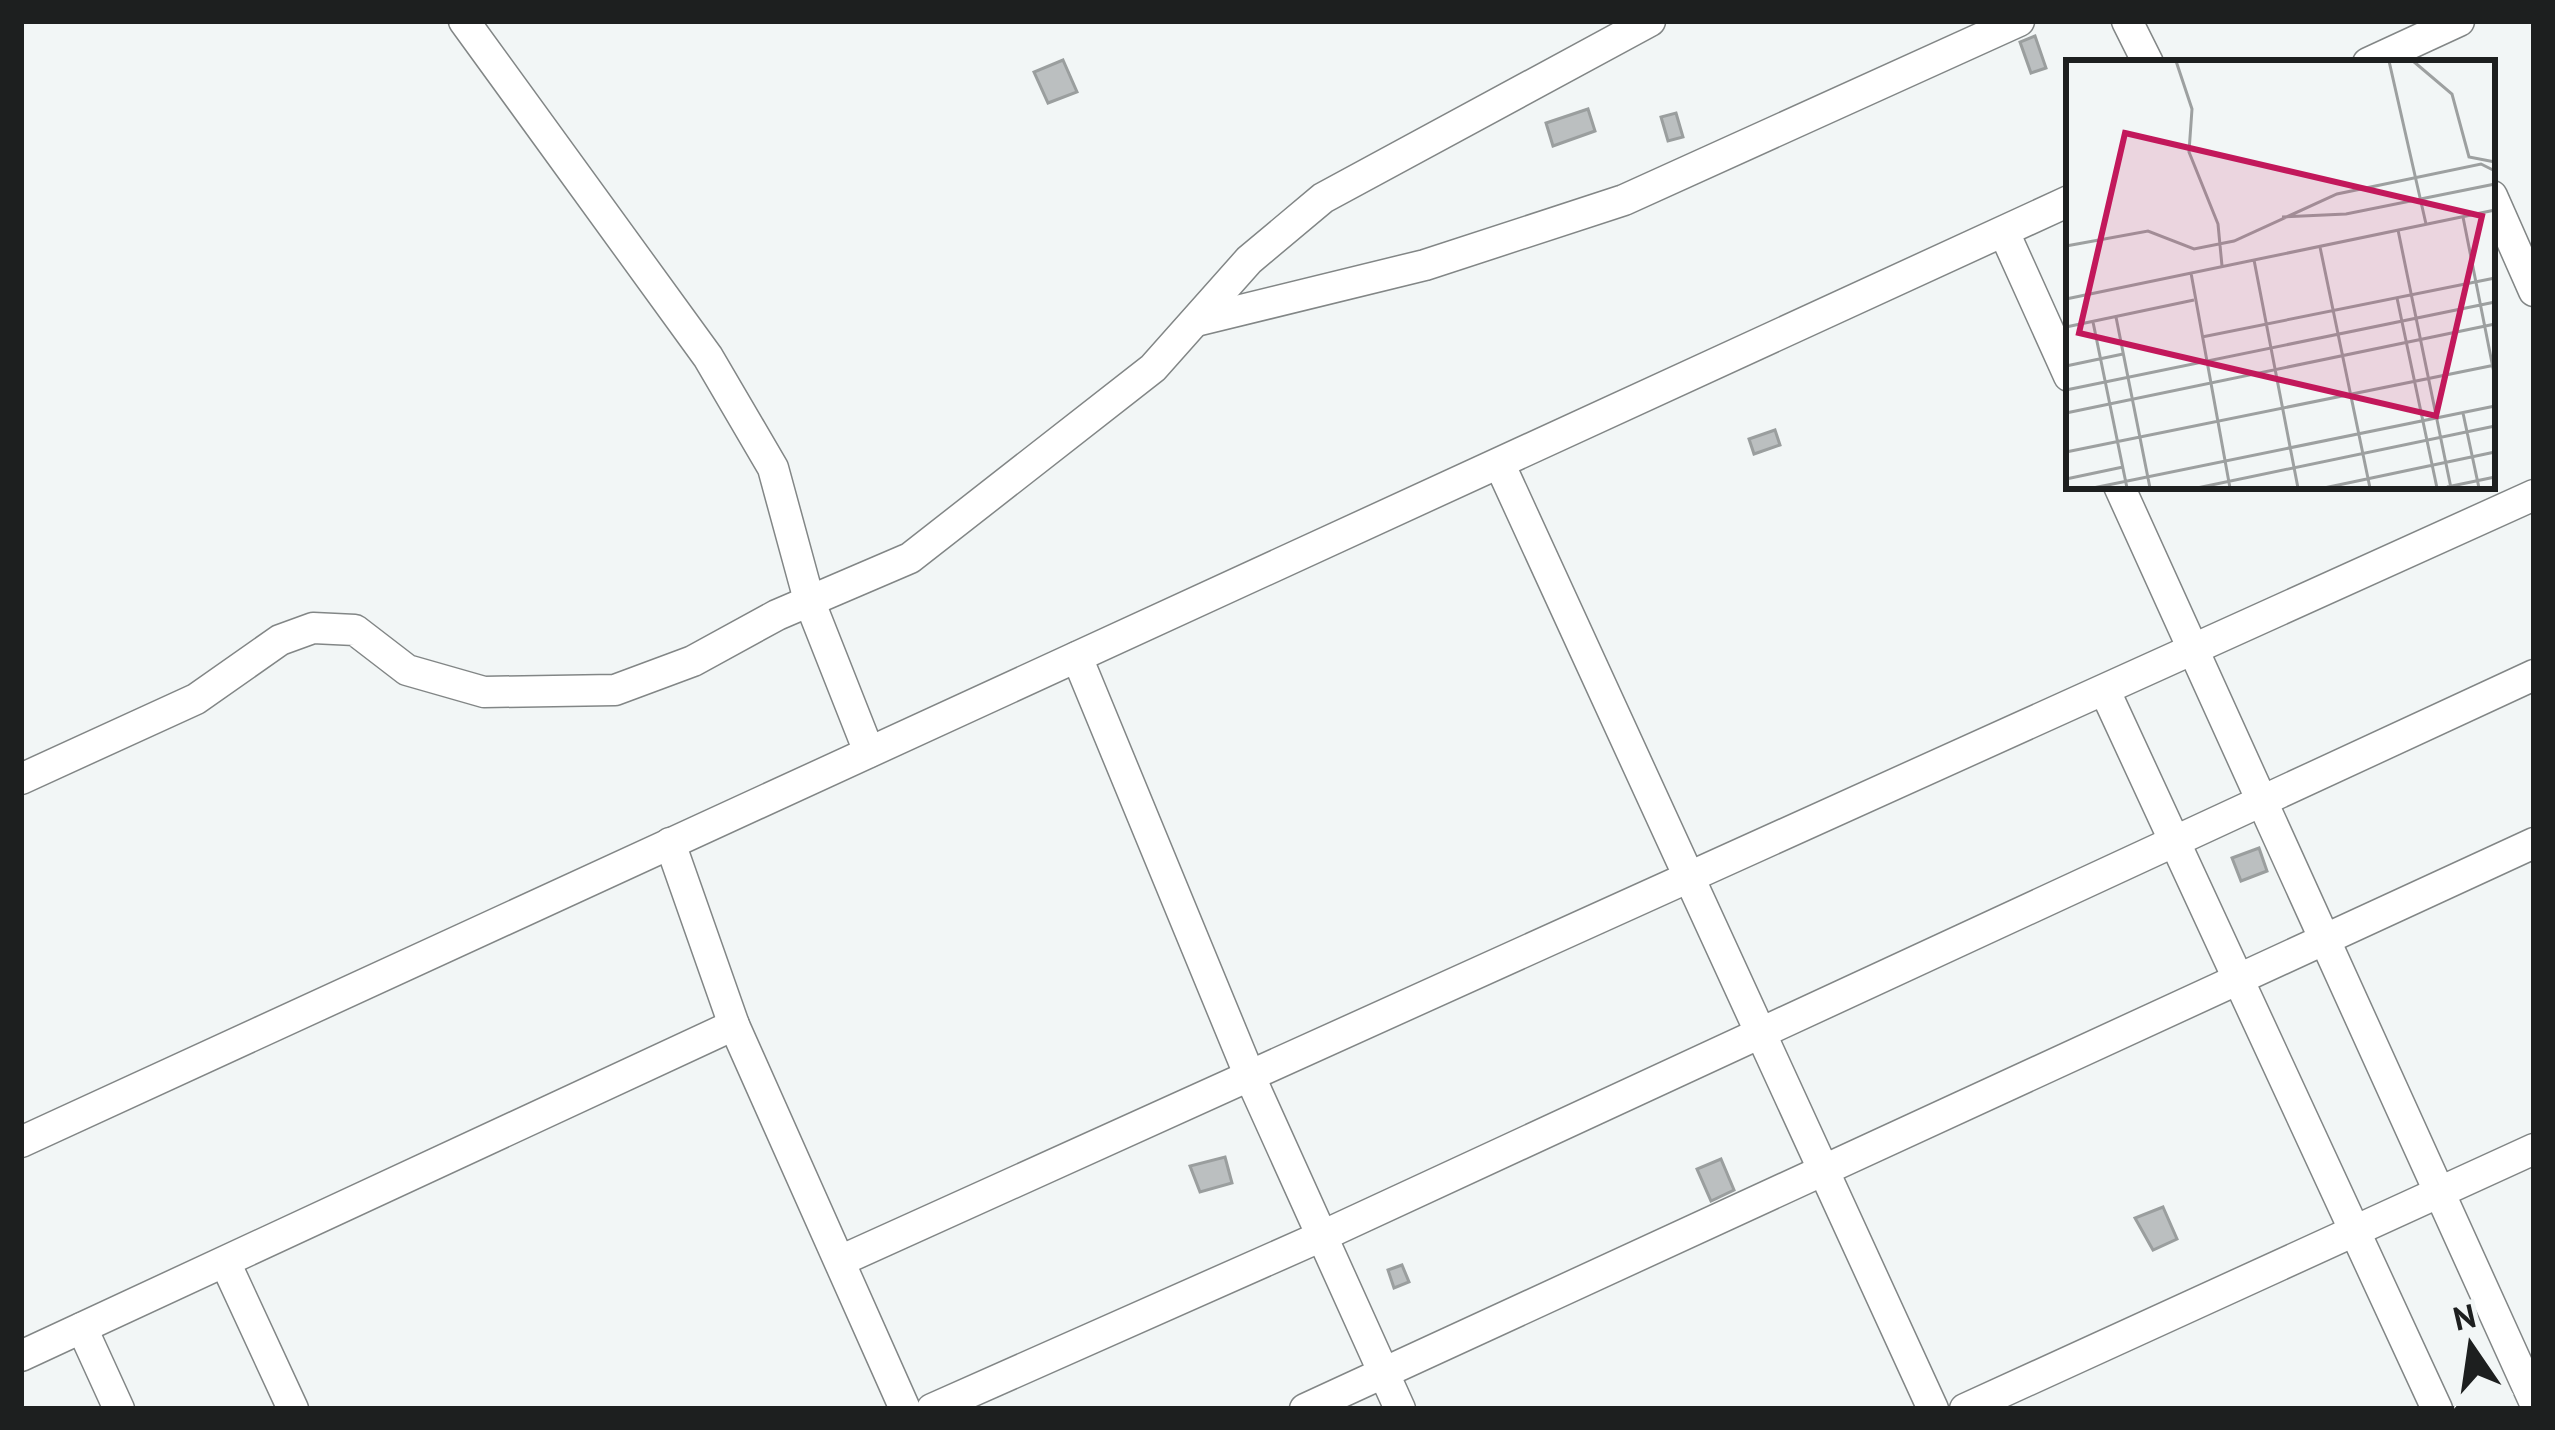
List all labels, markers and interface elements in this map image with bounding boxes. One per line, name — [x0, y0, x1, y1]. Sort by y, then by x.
inset map — [2066, 60, 2495, 489]
north arrow — [2411, 1286, 2531, 1406]
text: N — [2449, 1293, 2480, 1340]

